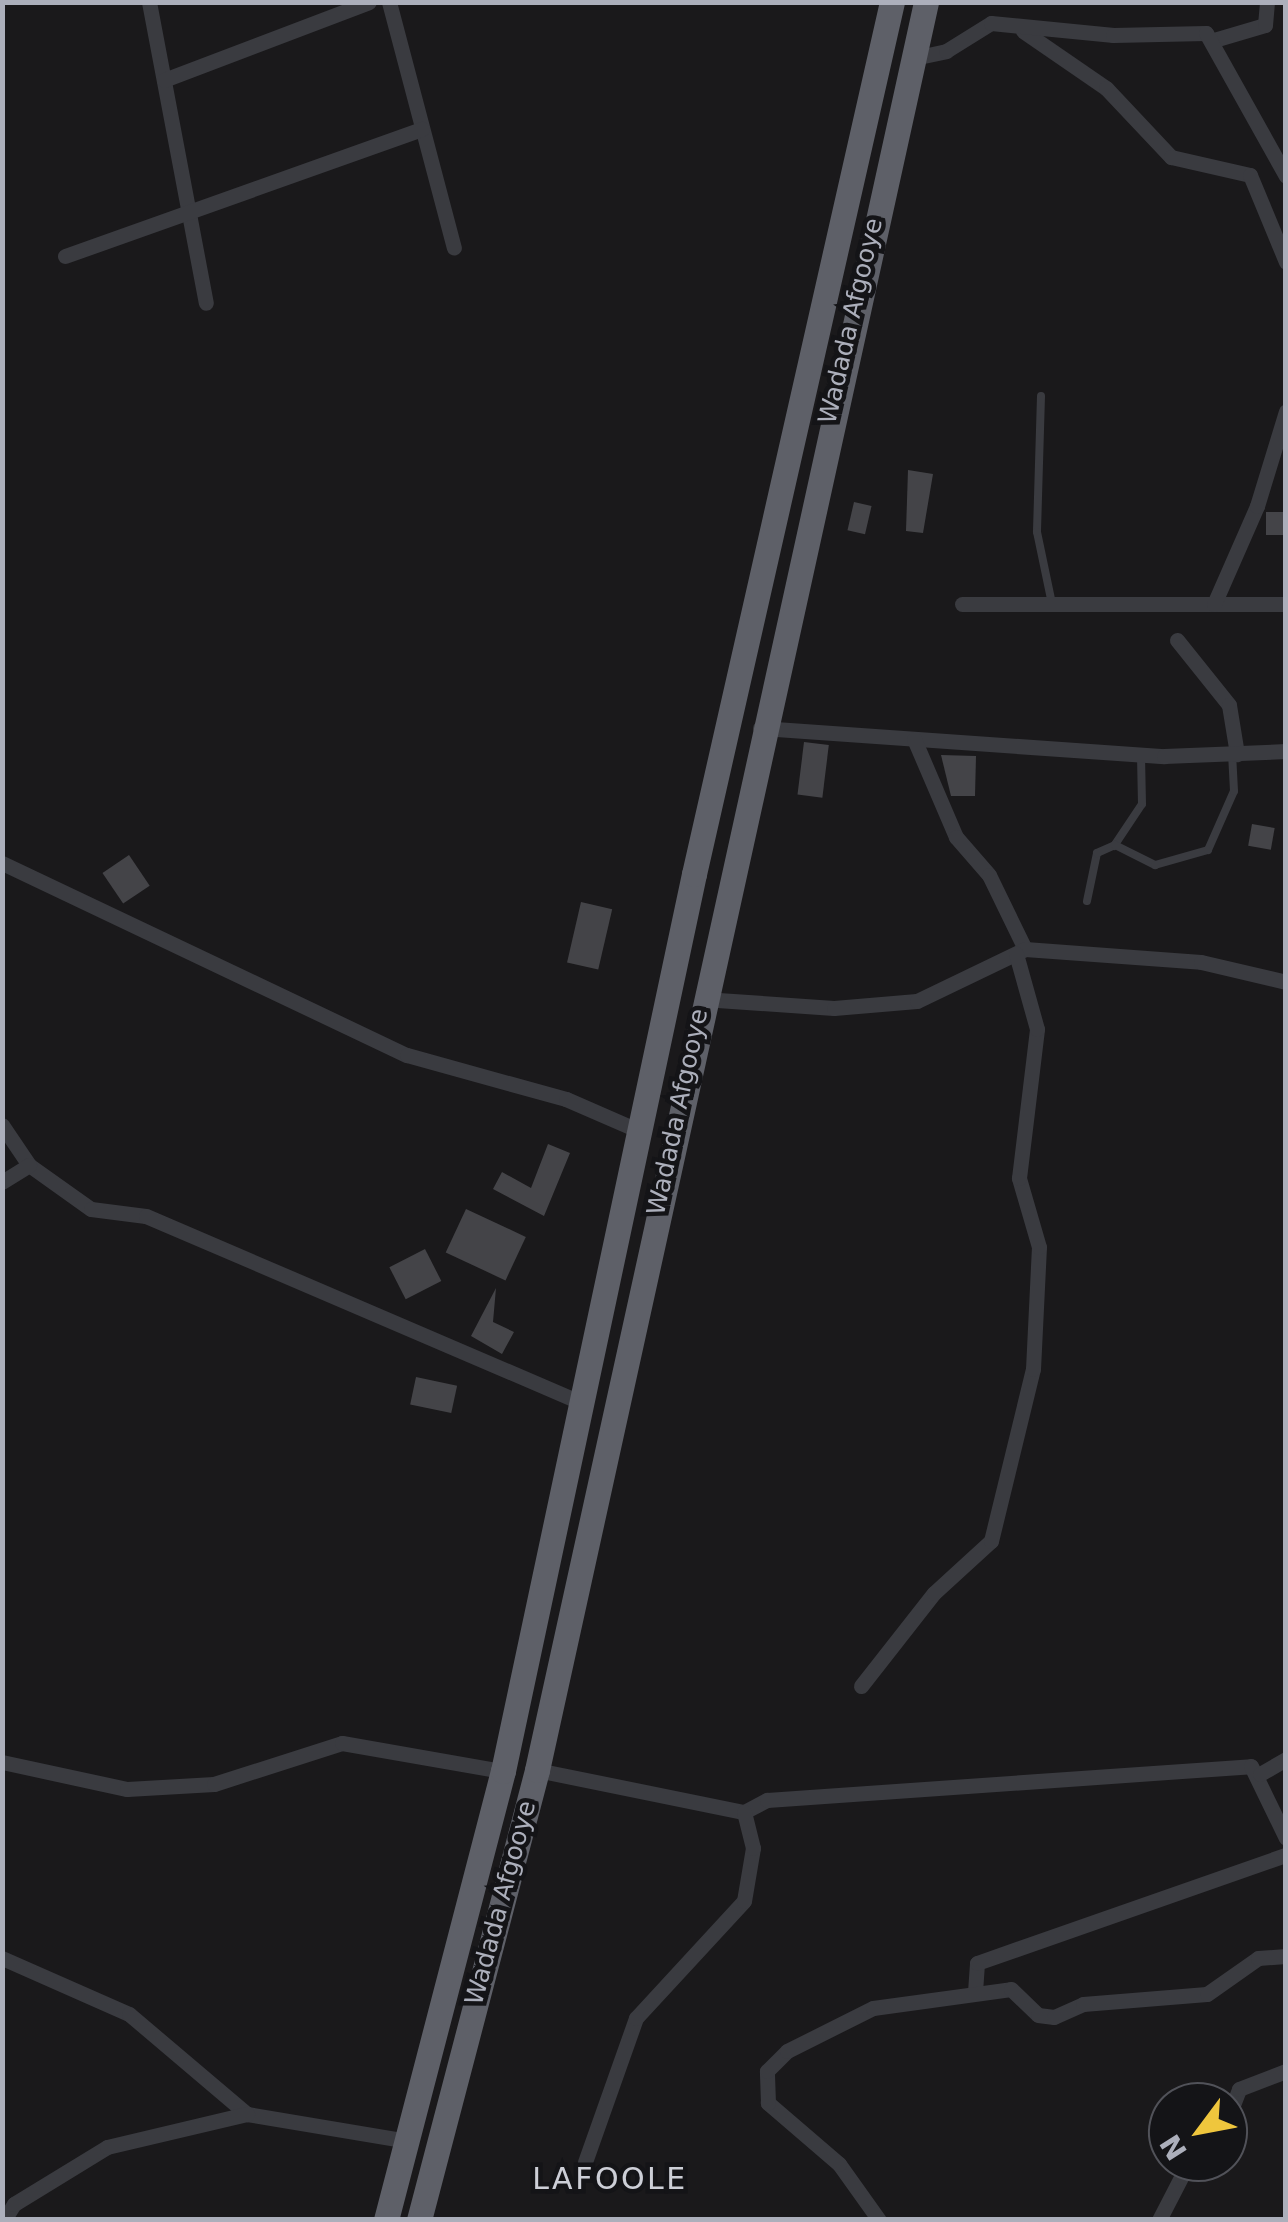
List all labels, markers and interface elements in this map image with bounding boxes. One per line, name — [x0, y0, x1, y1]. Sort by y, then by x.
street label: Wadada Afgooye — [813, 215, 889, 427]
street label: Wadada Afgooye — [641, 1006, 715, 1218]
street label: Wadada Afgooye — [459, 1797, 543, 2009]
north arrow — [1148, 2082, 1248, 2182]
text: N — [1154, 2128, 1194, 2166]
district label: LAFOOLE — [532, 2161, 688, 2197]

